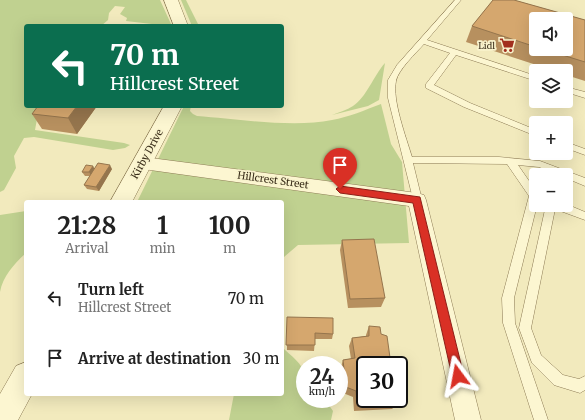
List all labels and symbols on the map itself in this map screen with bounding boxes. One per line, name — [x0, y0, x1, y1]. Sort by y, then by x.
supermarket icon: Lidl — [498, 36, 516, 54]
place label: Lidl — [478, 40, 495, 51]
street label: Kirby Drive — [128, 127, 166, 181]
pin — [323, 148, 357, 189]
street label: Hillcrest Street — [237, 169, 310, 191]
position arrow — [437, 355, 479, 397]
speed limit sign: 30 — [356, 356, 408, 408]

